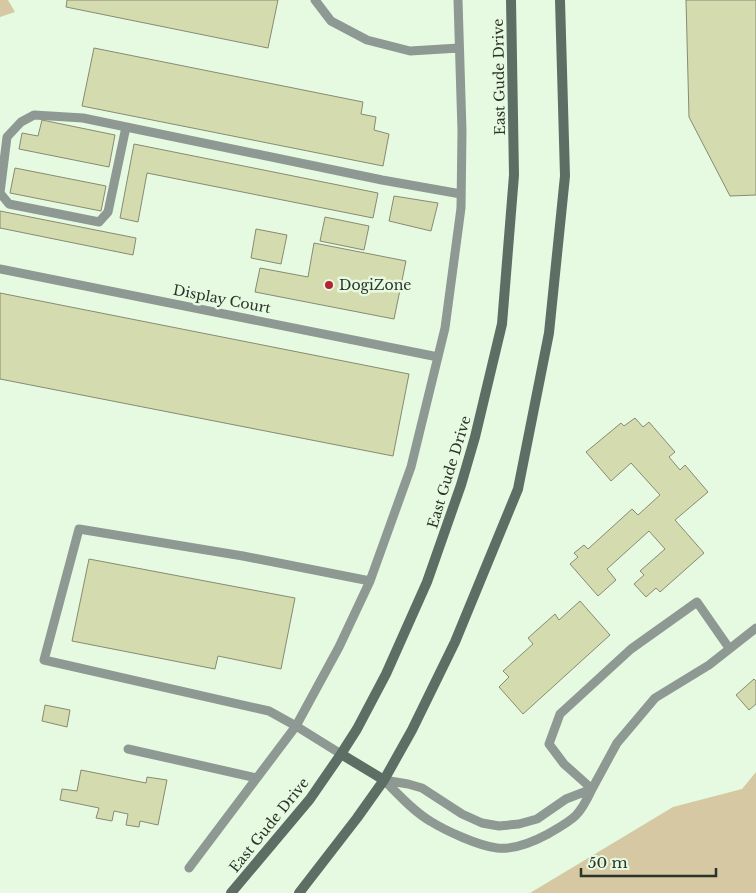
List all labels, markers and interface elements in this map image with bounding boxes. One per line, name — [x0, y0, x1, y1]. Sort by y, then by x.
street label: East Gude Drive — [489, 19, 509, 135]
place label: DogiZone — [339, 276, 411, 294]
marker: DogiZone — [323, 279, 335, 291]
street label: Display Court — [172, 281, 273, 317]
street label: East Gude Drive — [423, 414, 475, 530]
street label: East Gude Drive — [225, 774, 313, 876]
scale bar — [581, 846, 716, 878]
text: 50 m — [588, 853, 628, 872]

